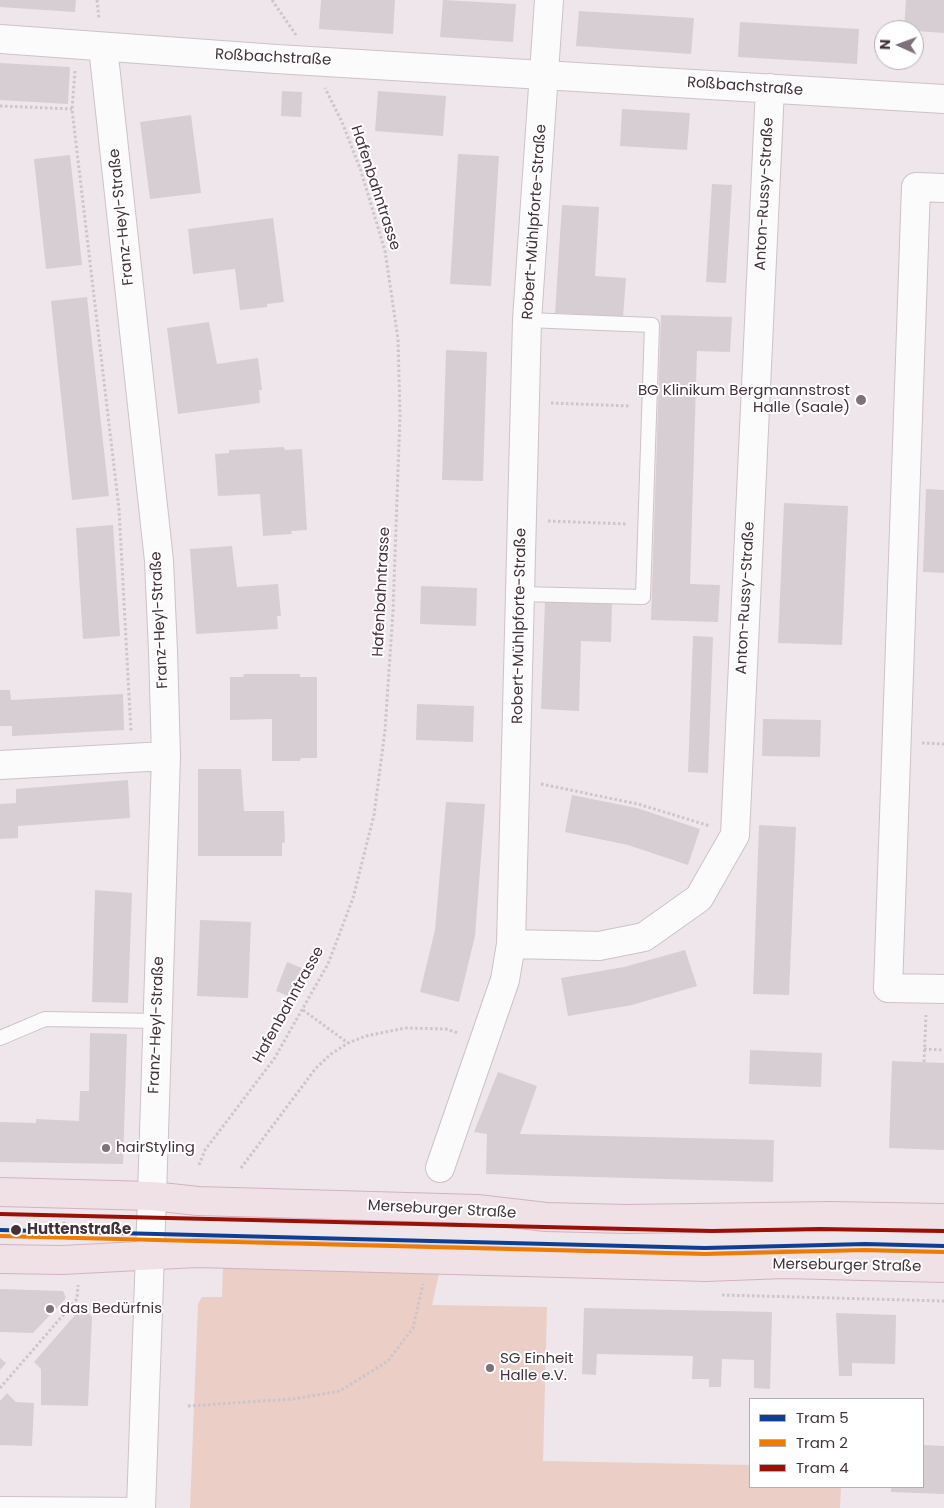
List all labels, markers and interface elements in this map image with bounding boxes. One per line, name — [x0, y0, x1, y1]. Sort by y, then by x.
north arrow — [874, 20, 924, 70]
text: N — [875, 39, 895, 50]
street label: Roßbachstraße — [214, 46, 332, 70]
street label: Roßbachstraße — [686, 74, 804, 100]
street label: Anton-Russy-Straße — [752, 117, 778, 271]
street label: Hafenbahntrasse — [346, 123, 404, 253]
street label: Robert-Mühlpforte-Straße — [519, 124, 551, 320]
street label: Franz-Heyl-Straße — [106, 148, 138, 286]
place label: BG Klinikum Bergmannstrost Halle (Saale) — [638, 382, 850, 417]
marker: BG Klinikum Bergmannstrost Halle (Saale) — [854, 393, 868, 407]
street label: Anton-Russy-Straße — [733, 521, 759, 675]
street label: Hafenbahntrasse — [370, 527, 394, 657]
street label: Robert-Mühlpforte-Straße — [509, 528, 531, 724]
street label: Franz-Heyl-Straße — [147, 551, 173, 689]
street label: Hafenbahntrasse — [250, 944, 328, 1066]
street label: Franz-Heyl-Straße — [146, 956, 168, 1094]
place label: hairStyling — [116, 1139, 195, 1157]
marker: hairStyling — [100, 1142, 112, 1154]
street label: Merseburger Straße — [367, 1197, 517, 1223]
place label: Huttenstraße — [27, 1221, 131, 1239]
marker: Huttenstraße — [9, 1223, 23, 1237]
street label: Merseburger Straße — [772, 1256, 922, 1276]
place label: das Bedürfnis — [60, 1300, 162, 1318]
marker: das Bedürfnis — [44, 1303, 56, 1315]
place label: SG Einheit Halle e.V. — [500, 1350, 574, 1385]
marker: SG Einheit Halle e.V. — [484, 1362, 496, 1374]
legend — [749, 1398, 924, 1488]
text: Tram 5 — [796, 1407, 849, 1428]
text: Tram 2 — [796, 1432, 848, 1453]
text: Tram 4 — [796, 1457, 849, 1478]

